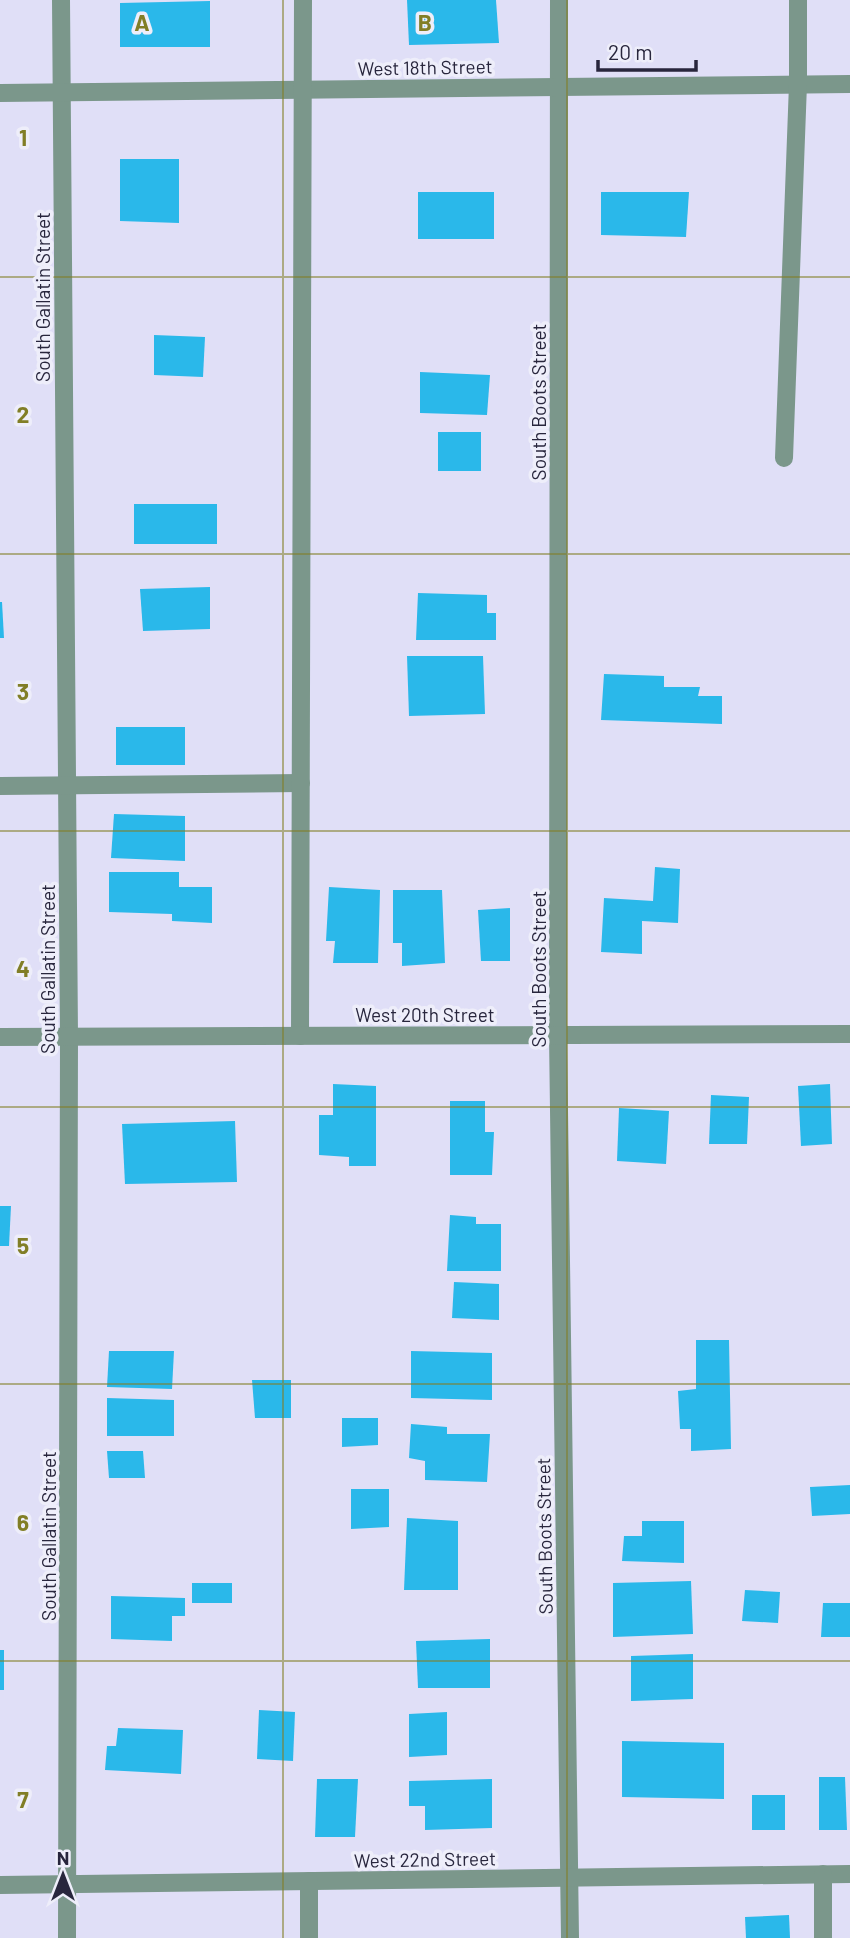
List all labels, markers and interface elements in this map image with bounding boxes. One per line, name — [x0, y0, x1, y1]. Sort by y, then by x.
text: A — [134, 8, 150, 36]
text: B — [418, 8, 432, 36]
scale bar — [598, 28, 696, 72]
text: 20 m — [608, 39, 653, 64]
street label: West 18th Street — [357, 54, 493, 80]
text: 1 — [19, 123, 27, 151]
street label: South Gallatin Street — [31, 212, 54, 382]
street label: South Boots Street — [527, 324, 550, 480]
text: 2 — [17, 400, 29, 428]
text: 3 — [17, 677, 29, 705]
street label: South Gallatin Street — [36, 884, 59, 1054]
street label: South Boots Street — [527, 891, 550, 1047]
text: 4 — [16, 954, 30, 982]
street label: West 20th Street — [355, 1003, 495, 1026]
text: 5 — [17, 1231, 29, 1259]
street label: South Gallatin Street — [37, 1451, 60, 1621]
street label: South Boots Street — [531, 1457, 557, 1615]
text: 6 — [17, 1508, 29, 1536]
text: 7 — [17, 1785, 29, 1813]
north arrow — [28, 1840, 98, 1910]
text: N — [57, 1846, 69, 1869]
street label: West 22nd Street — [354, 1846, 496, 1872]

